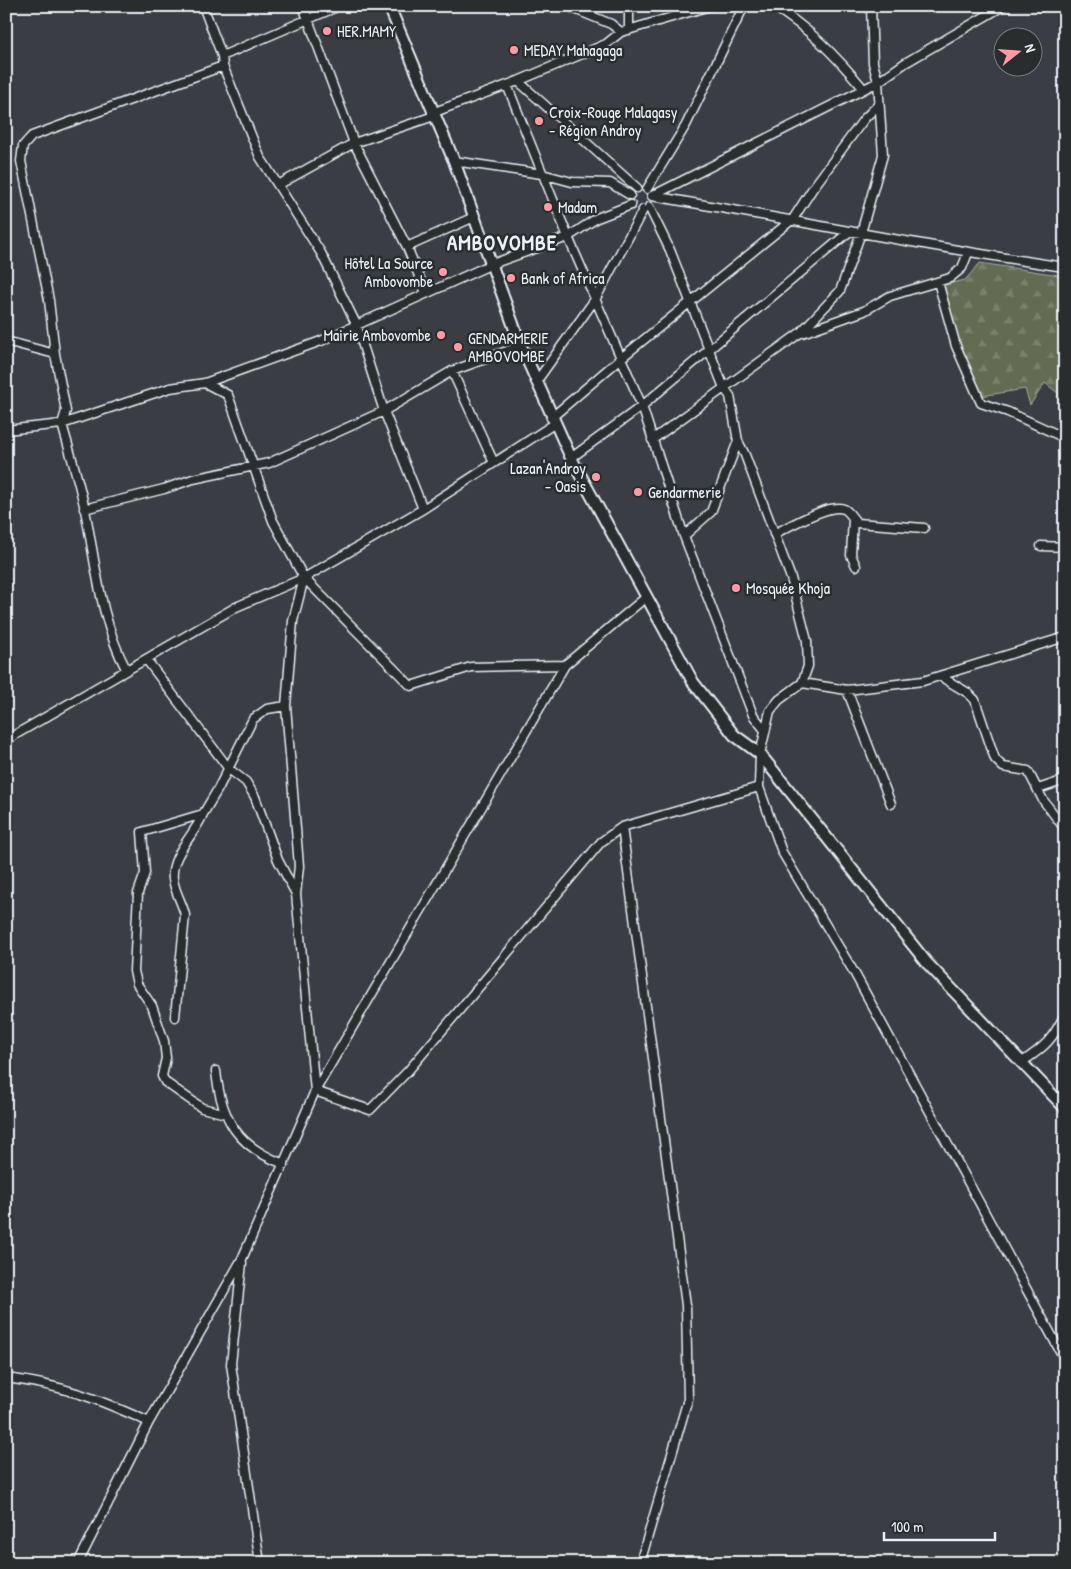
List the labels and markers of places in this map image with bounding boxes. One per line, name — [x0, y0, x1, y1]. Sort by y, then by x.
place label: HER.MAMY — [337, 20, 396, 42]
marker: HER.MAMY — [321, 25, 333, 37]
place label: MEDAY Mahagaga — [524, 39, 622, 61]
marker: MEDAY Mahagaga — [508, 44, 520, 56]
place label: Croix-Rouge Malagasy - Région Androy — [549, 101, 678, 141]
marker: Croix-Rouge Malagasy - Région Androy — [533, 115, 545, 127]
place label: Madam — [558, 196, 597, 218]
marker: Madam — [542, 201, 554, 213]
place label: Hôtel La Source Ambovombe — [344, 252, 434, 292]
marker: Hôtel La Source Ambovombe — [437, 266, 449, 278]
place label: Bank of Africa — [521, 267, 605, 289]
marker: Bank of Africa — [505, 272, 517, 284]
place label: Mairie Ambovombe — [323, 324, 432, 346]
place label: GENDARMERIE AMBOVOMBE — [468, 327, 549, 367]
marker: Mairie Ambovombe — [435, 329, 447, 341]
marker: GENDARMERIE AMBOVOMBE — [452, 341, 464, 353]
place label: Lazan'Androy - Oasis — [510, 457, 586, 497]
marker: Lazan'Androy - Oasis — [590, 471, 602, 483]
place label: Gendarmerie — [648, 481, 722, 503]
marker: Gendarmerie — [632, 486, 644, 498]
place label: Mosquée Khoja — [746, 577, 830, 599]
marker: Mosquée Khoja — [730, 582, 742, 594]

